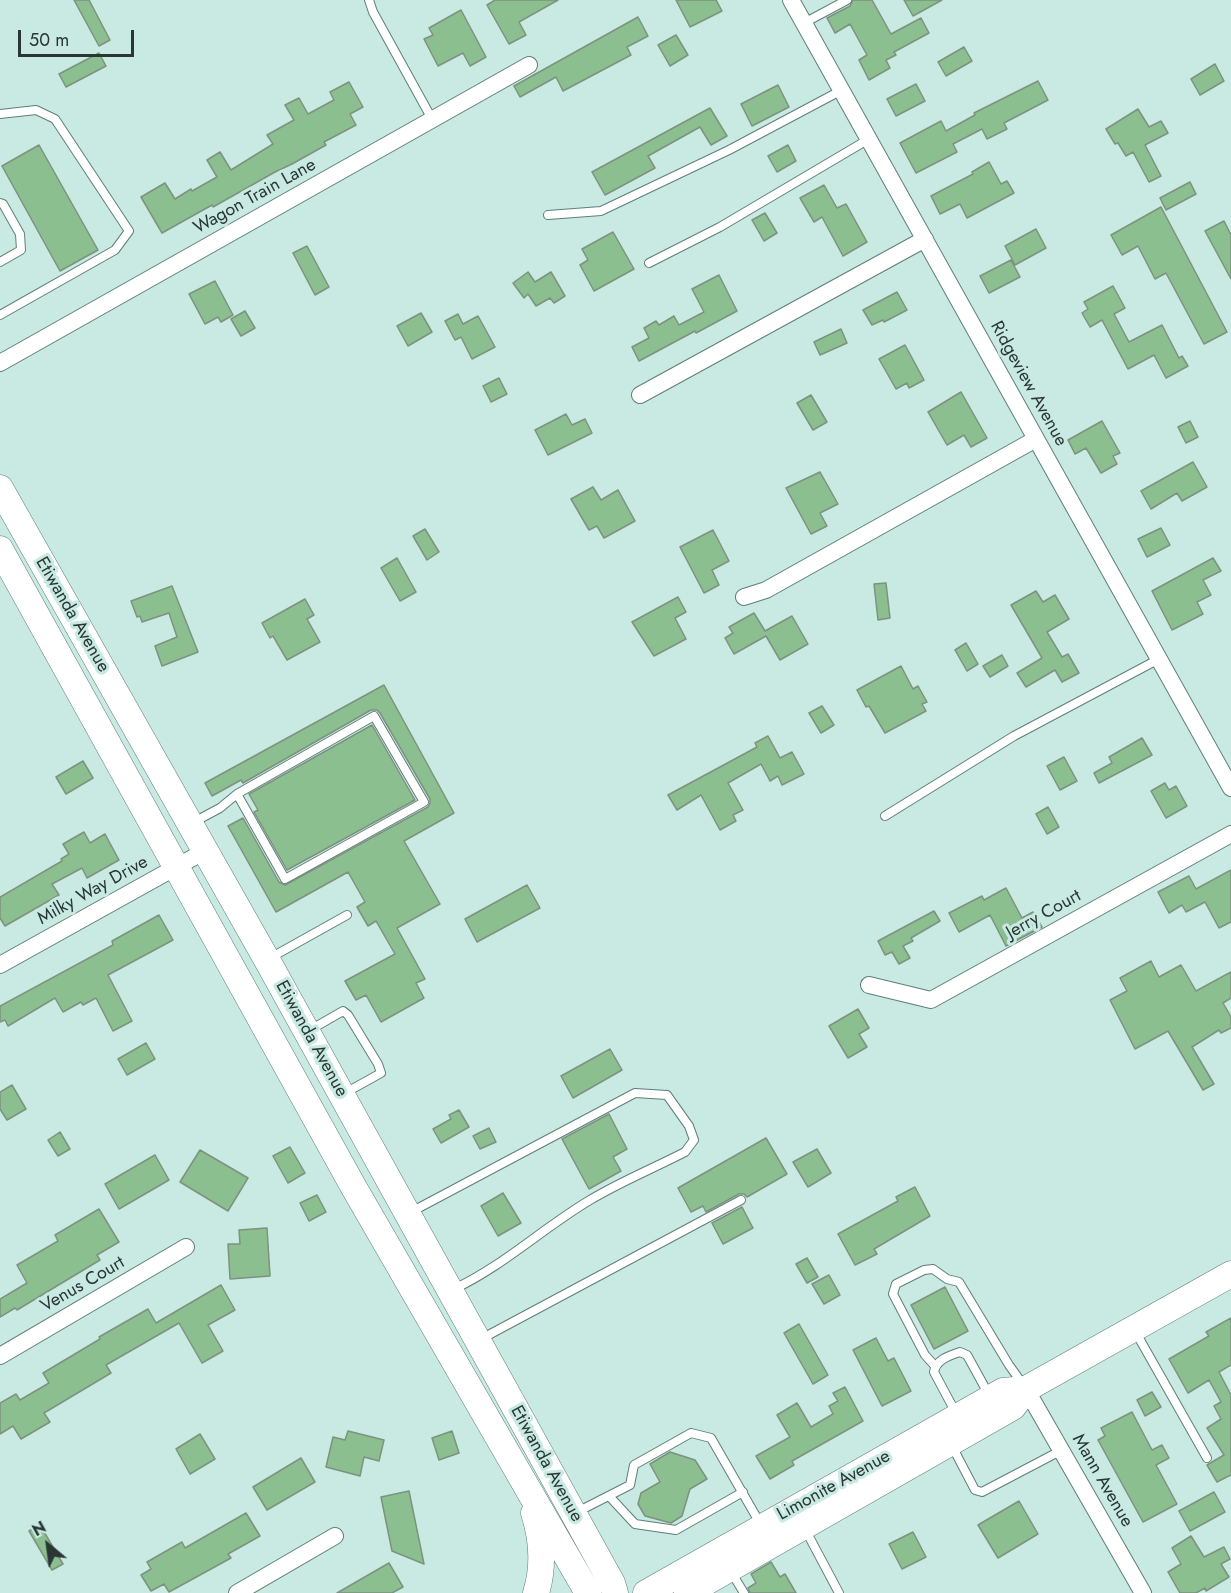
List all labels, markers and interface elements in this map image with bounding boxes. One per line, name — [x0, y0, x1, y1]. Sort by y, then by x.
scale bar — [21, 18, 136, 56]
text: 50 m — [29, 27, 69, 53]
street label: Wagon Train Lane — [190, 154, 320, 240]
street label: Ridgeview Avenue — [985, 318, 1071, 450]
street label: Etiwanda Avenue — [30, 553, 114, 677]
street label: Milky Way Drive — [34, 852, 152, 930]
street label: Jerry Court — [1003, 886, 1085, 944]
street label: Etiwanda Avenue — [270, 977, 352, 1101]
street label: Venus Court — [37, 1252, 129, 1318]
street label: Etiwanda Avenue — [505, 1402, 587, 1526]
street label: Mann Avenue — [1067, 1431, 1137, 1531]
street label: Limonite Avenue — [774, 1446, 894, 1526]
north arrow — [18, 1515, 78, 1575]
text: N — [28, 1516, 50, 1542]

